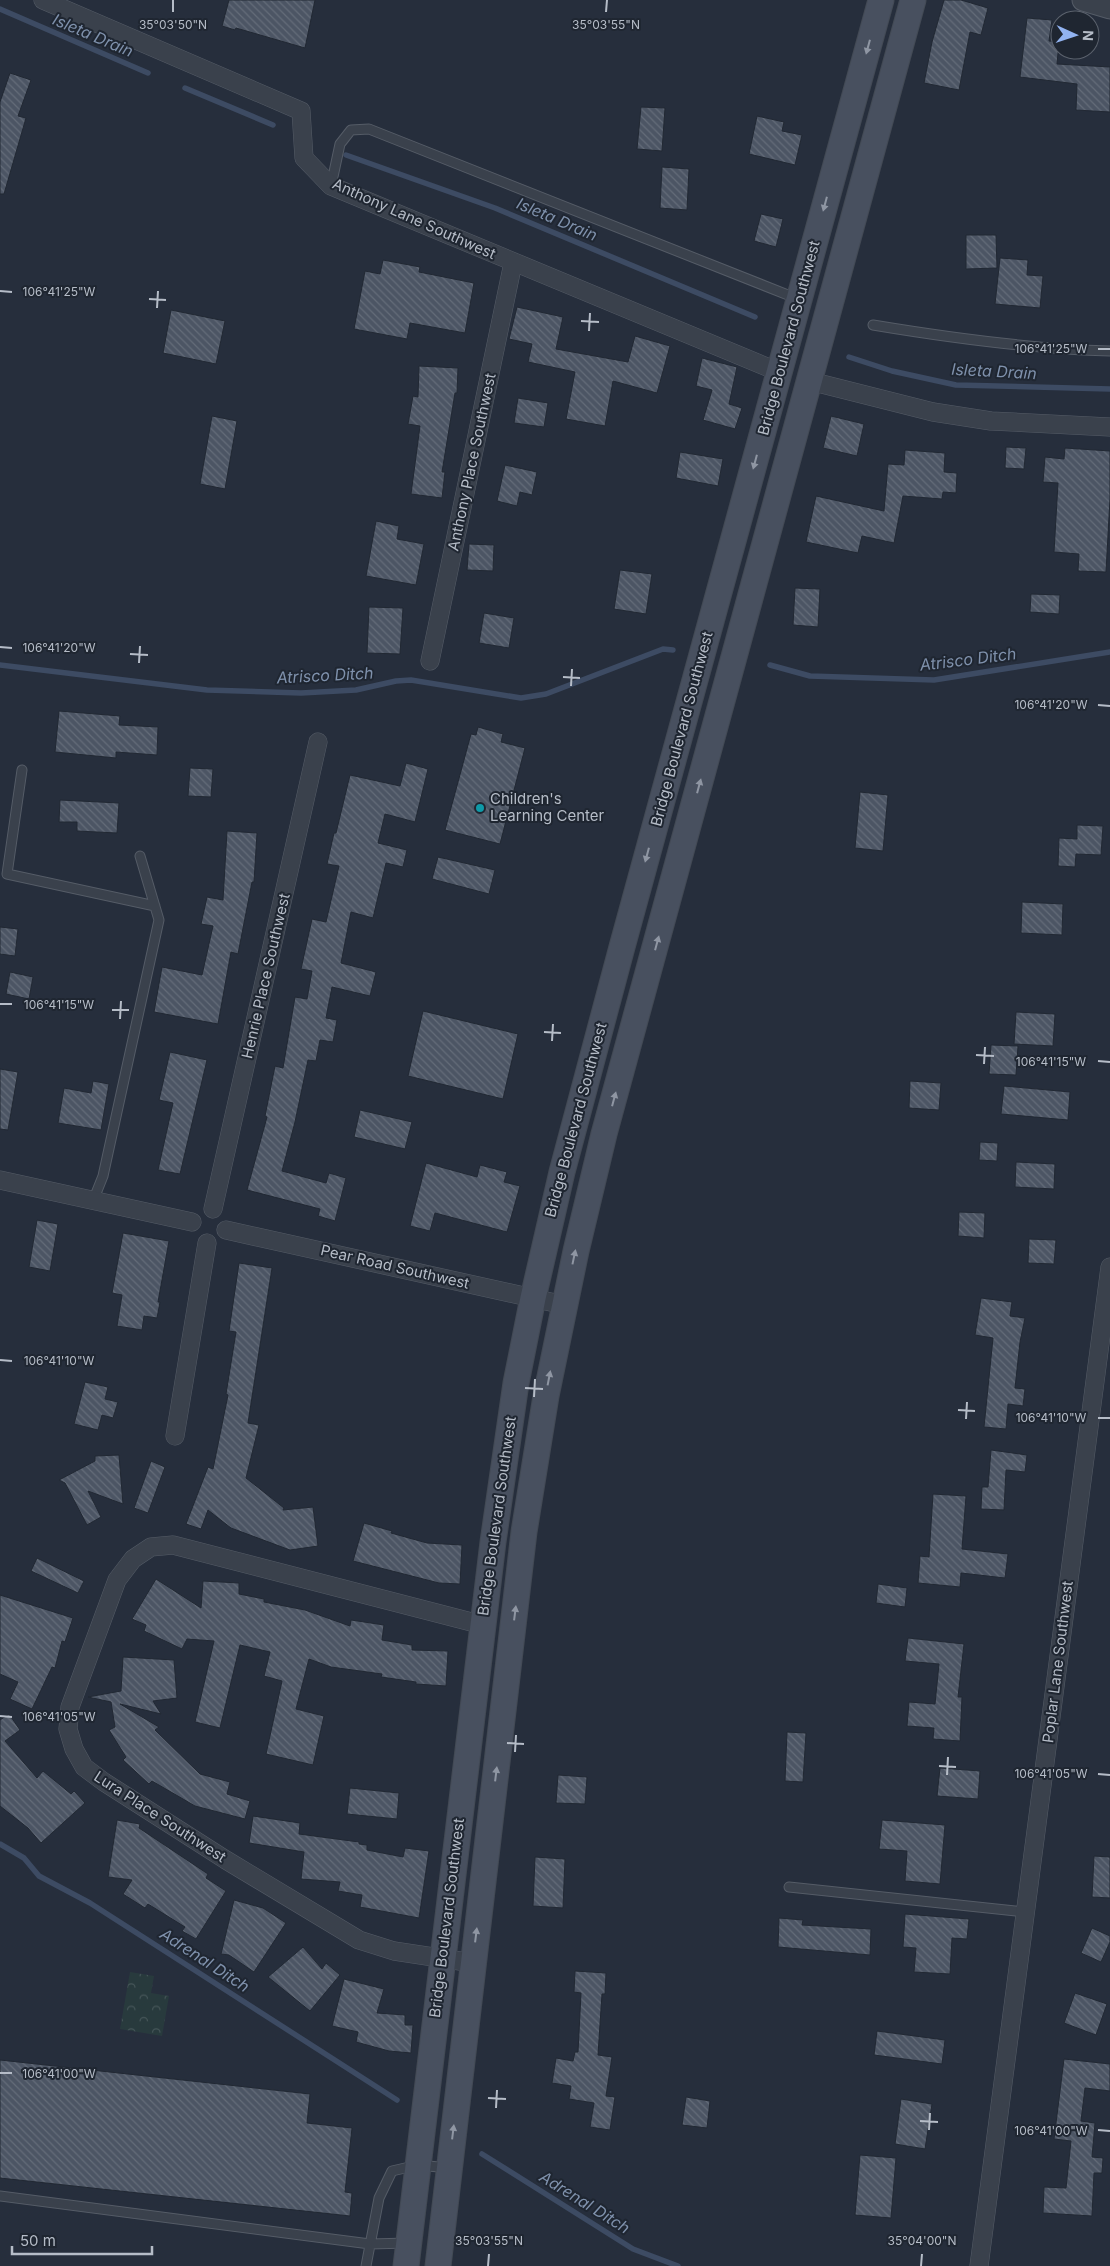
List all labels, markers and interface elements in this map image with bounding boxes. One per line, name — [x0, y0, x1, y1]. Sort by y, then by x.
water label: Isleta Drain — [50, 9, 136, 61]
north arrow — [1050, 10, 1100, 60]
text: 35°03'50"N — [139, 17, 207, 32]
text: 35°03'55"N — [572, 17, 640, 32]
text: N — [1080, 30, 1097, 41]
one-way arrow — [864, 40, 872, 55]
street label: Anthony Lane Southwest — [330, 174, 499, 263]
water label: Isleta Drain — [514, 193, 600, 245]
one-way arrow — [821, 196, 829, 211]
street label: Bridge Boulevard Southwest — [753, 238, 824, 437]
text: 106°41'25"W — [23, 284, 96, 299]
text: 106°41'25"W — [1015, 341, 1088, 356]
water label: Isleta Drain — [951, 359, 1037, 383]
street label: Anthony Place Southwest — [443, 371, 500, 553]
one-way arrow — [751, 454, 759, 469]
street label: Bridge Boulevard Southwest — [646, 629, 717, 828]
text: 106°41'20"W — [22, 640, 96, 655]
water label: Atrisco Ditch — [918, 643, 1017, 675]
water label: Atrisco Ditch — [275, 662, 374, 688]
text: 106°41'20"W — [1014, 697, 1088, 712]
one-way arrow — [696, 778, 704, 793]
place label: Children's Learning Center — [490, 789, 605, 825]
marker: Children's Learning Center — [474, 802, 486, 814]
one-way arrow — [643, 847, 651, 862]
street label: Henrie Place Southwest — [237, 891, 294, 1060]
one-way arrow — [653, 935, 661, 950]
text: 106°41'15"W — [24, 997, 94, 1012]
street label: Bridge Boulevard Southwest — [540, 1020, 611, 1219]
text: 106°41'15"W — [1016, 1054, 1086, 1069]
one-way arrow — [610, 1092, 618, 1107]
street label: Pear Road Southwest — [319, 1240, 471, 1293]
one-way arrow — [570, 1250, 578, 1265]
text: 106°41'10"W — [24, 1353, 95, 1368]
one-way arrow — [546, 1369, 554, 1385]
text: 106°41'10"W — [1016, 1410, 1087, 1425]
street label: Bridge Boulevard Southwest — [473, 1415, 520, 1617]
street label: Poplar Lane Southwest — [1038, 1580, 1077, 1744]
one-way arrow — [511, 1604, 519, 1620]
text: 106°41'05"W — [22, 1709, 96, 1724]
one-way arrow — [492, 1766, 500, 1782]
text: 106°41'05"W — [1014, 1766, 1088, 1781]
street label: Lura Place Southwest — [91, 1767, 230, 1866]
street label: Bridge Boulevard Southwest — [425, 1817, 468, 2019]
water label: Adrenal Ditch — [156, 1923, 253, 1996]
one-way arrow — [472, 1927, 480, 1943]
text: 106°41'00"W — [22, 2066, 96, 2081]
one-way arrow — [449, 2123, 457, 2139]
text: 106°41'00"W — [1014, 2123, 1088, 2138]
water label: Adrenal Ditch — [535, 2166, 634, 2238]
scale bar — [12, 2224, 152, 2256]
text: 50 m — [20, 2231, 56, 2250]
text: 35°03'55"N — [455, 2233, 523, 2248]
text: 35°04'00"N — [888, 2233, 956, 2248]

